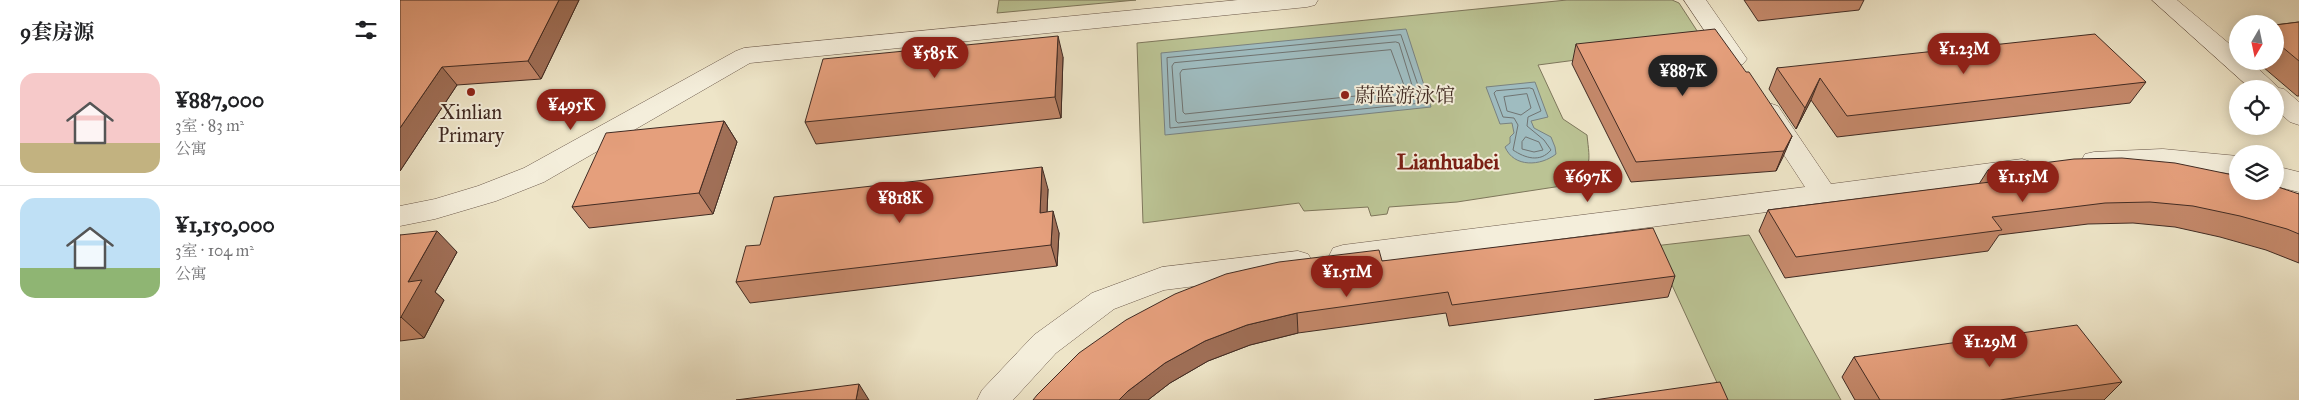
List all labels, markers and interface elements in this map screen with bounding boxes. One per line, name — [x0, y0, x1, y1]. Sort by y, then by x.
north arrow — [2229, 15, 2284, 70]
map controls — [2229, 15, 2284, 200]
icon: filters — [352, 16, 380, 44]
text: 9套房源 — [20, 19, 94, 45]
pin: ¥1.23M — [1923, 32, 2005, 75]
pin: ¥585K — [900, 36, 970, 79]
text: ¥1.23M — [1939, 39, 1989, 58]
text: ¥585K — [912, 43, 958, 62]
pin: ¥887K — [1648, 54, 1718, 97]
text: ¥887K — [1659, 61, 1707, 80]
button: locate — [2229, 80, 2284, 135]
place label: 蔚蓝游泳馆 — [1355, 83, 1455, 107]
marker: Xinlian Primary — [465, 86, 477, 98]
text: ¥887,000 — [175, 87, 264, 113]
pin: ¥495K — [536, 88, 606, 131]
marker: 蔚蓝游泳馆 — [1339, 89, 1351, 101]
icon: home — [60, 93, 120, 153]
text: ¥495K — [548, 95, 594, 114]
place label: Xinlian Primary — [438, 100, 505, 147]
text: 3室 · 83 m² — [175, 116, 244, 135]
text: 公寓 — [175, 139, 207, 158]
button: layers — [2229, 145, 2284, 200]
district label: Lianhuabei — [1397, 148, 1500, 175]
pin: ¥697K — [1553, 160, 1623, 203]
pin: ¥1.15M — [1982, 160, 2064, 203]
text: ¥697K — [1564, 167, 1612, 186]
text: ¥1.15M — [1998, 167, 2048, 186]
pin: ¥818K — [865, 182, 935, 224]
text: ¥818K — [877, 188, 923, 207]
text: ¥1,150,000 — [175, 212, 275, 238]
icon: home — [60, 218, 120, 278]
text: 3室 · 104 m² — [175, 241, 254, 260]
pin: ¥1.51M — [1306, 256, 1388, 298]
text: ¥1.51M — [1322, 262, 1372, 281]
text: 公寓 — [175, 264, 207, 283]
pin: ¥1.29M — [1949, 326, 2031, 368]
text: ¥1.29M — [1963, 332, 2017, 351]

